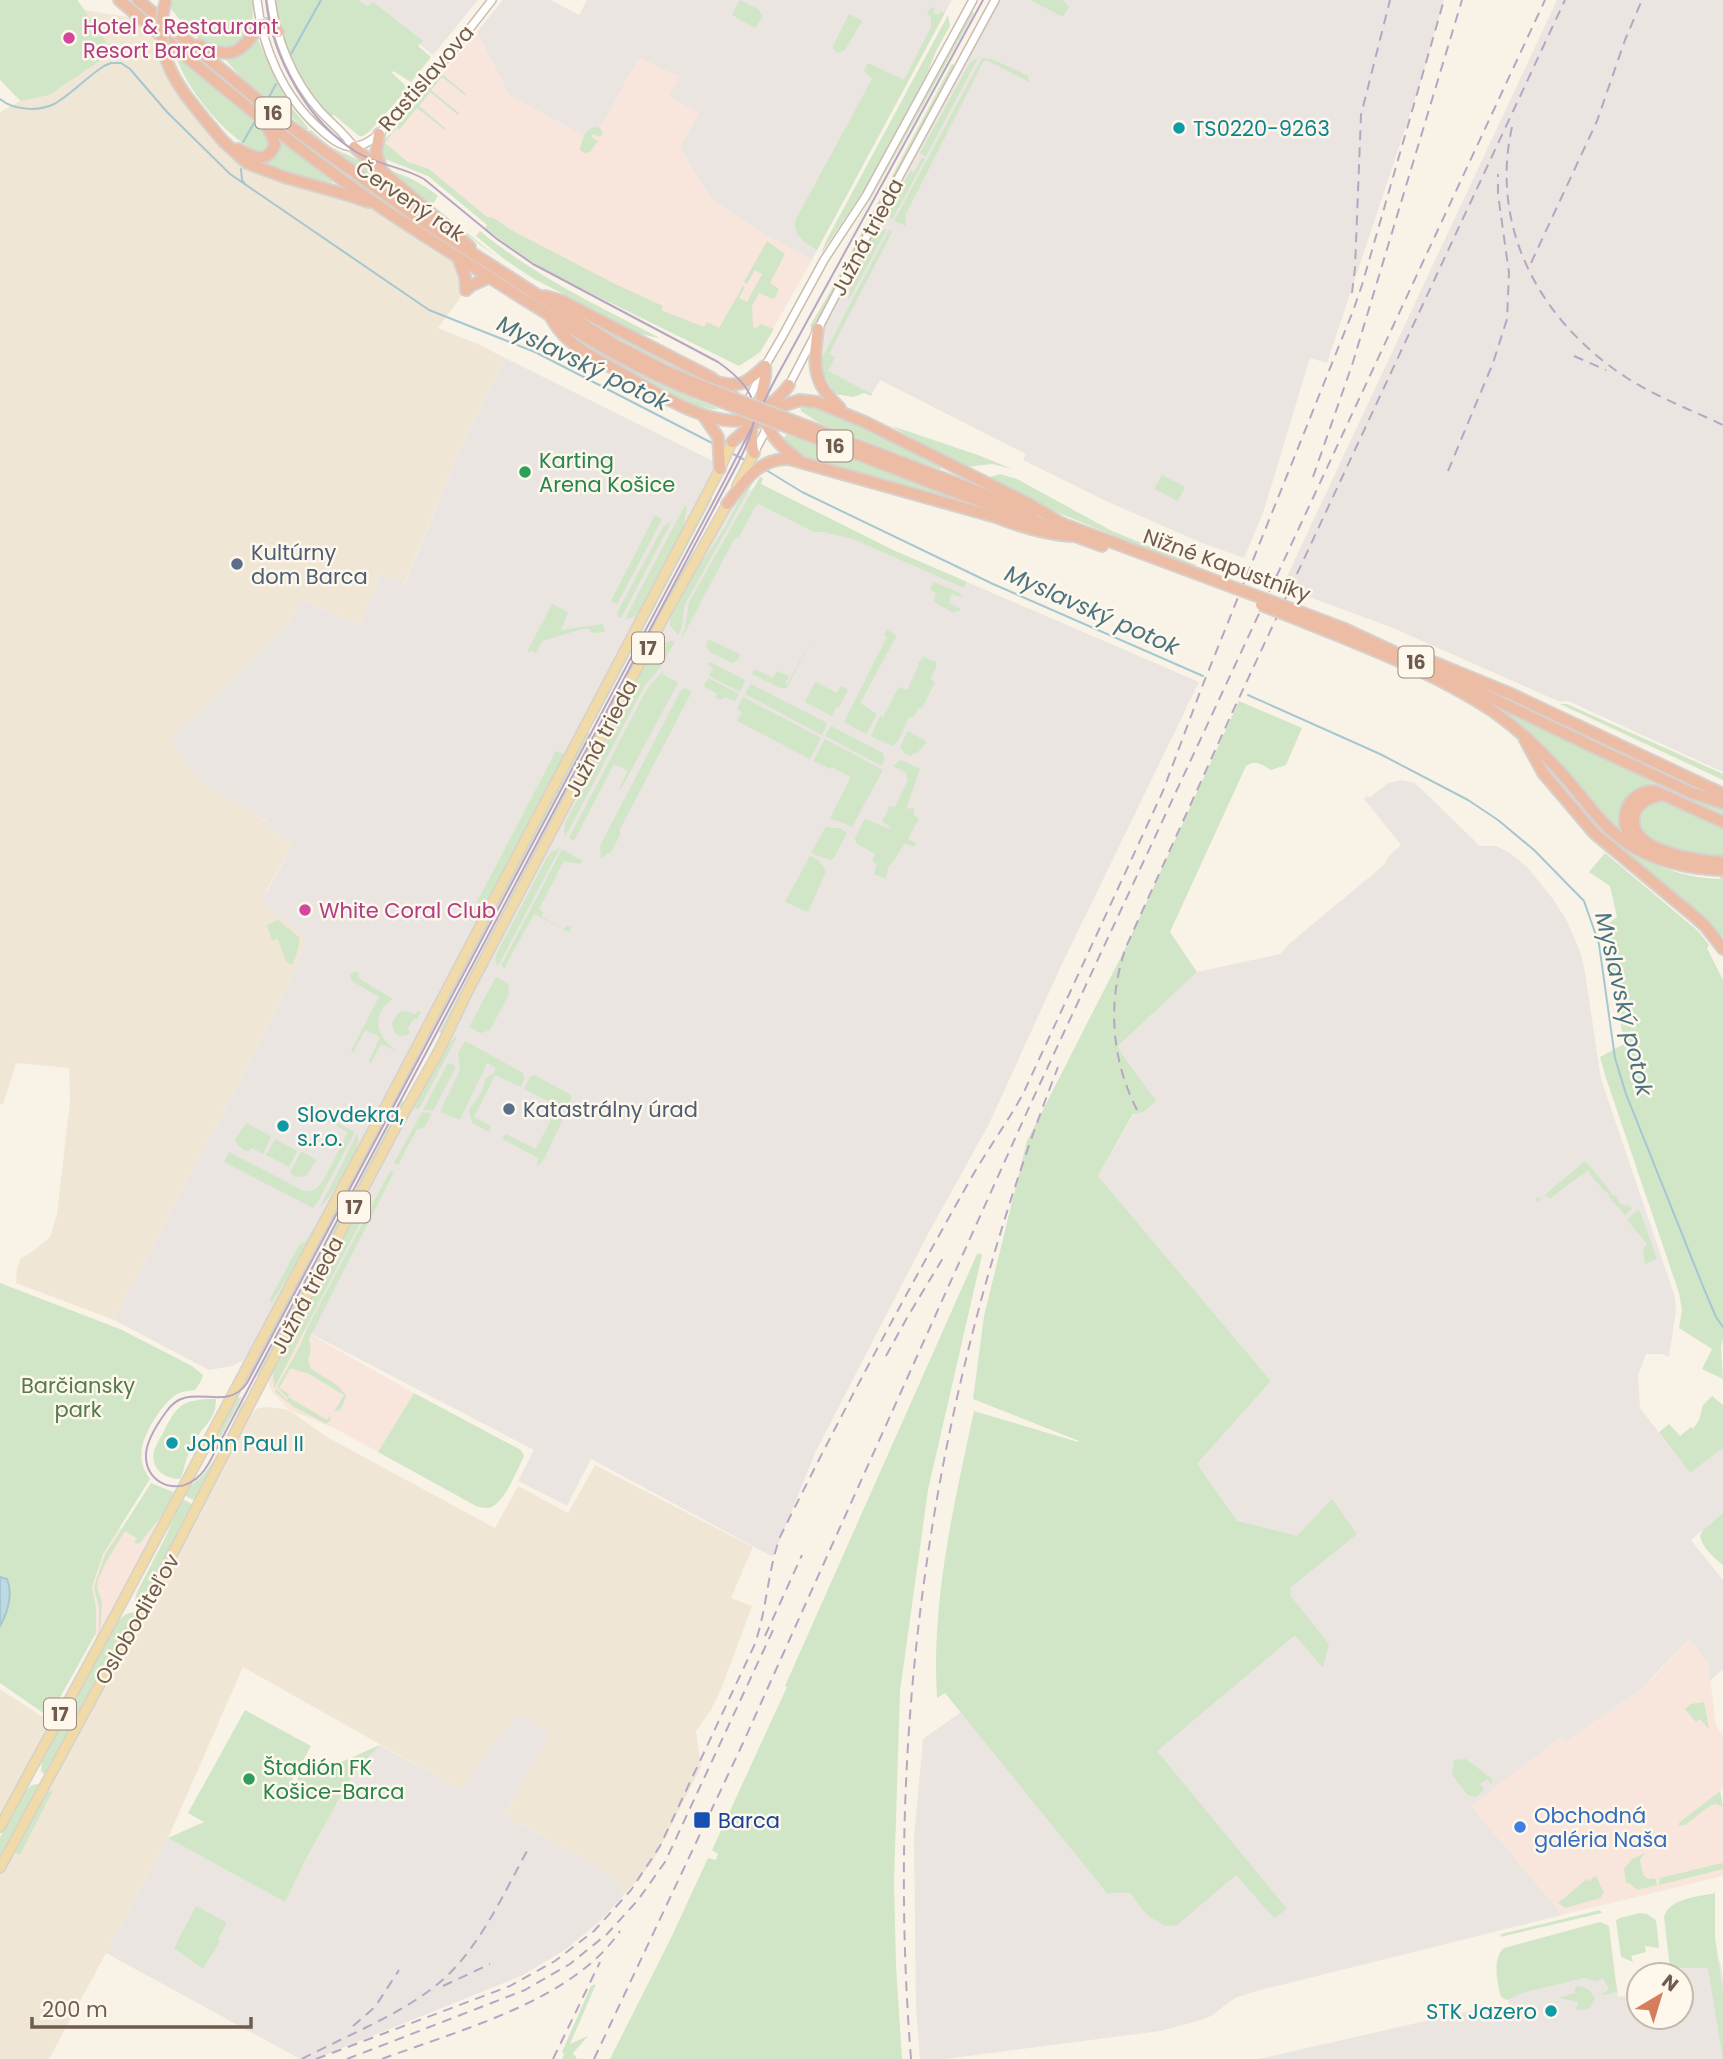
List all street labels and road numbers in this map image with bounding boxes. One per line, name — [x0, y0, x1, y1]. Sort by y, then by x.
street label: Rastislavova — [372, 19, 480, 137]
road number: 16 — [256, 97, 290, 128]
street label: Červený rak — [350, 154, 470, 248]
street label: Južná trieda — [824, 173, 910, 301]
road number: 16 — [818, 430, 852, 462]
street label: Nižné Kapustníky — [1139, 521, 1315, 609]
road number: 17 — [632, 632, 664, 664]
road number: 16 — [1398, 646, 1434, 678]
street label: Južná trieda — [558, 674, 644, 802]
road number: 17 — [338, 1191, 370, 1222]
street label: Južná trieda — [264, 1231, 350, 1359]
street label: Osloboditeľov — [88, 1548, 186, 1690]
road number: 17 — [44, 1698, 76, 1730]

